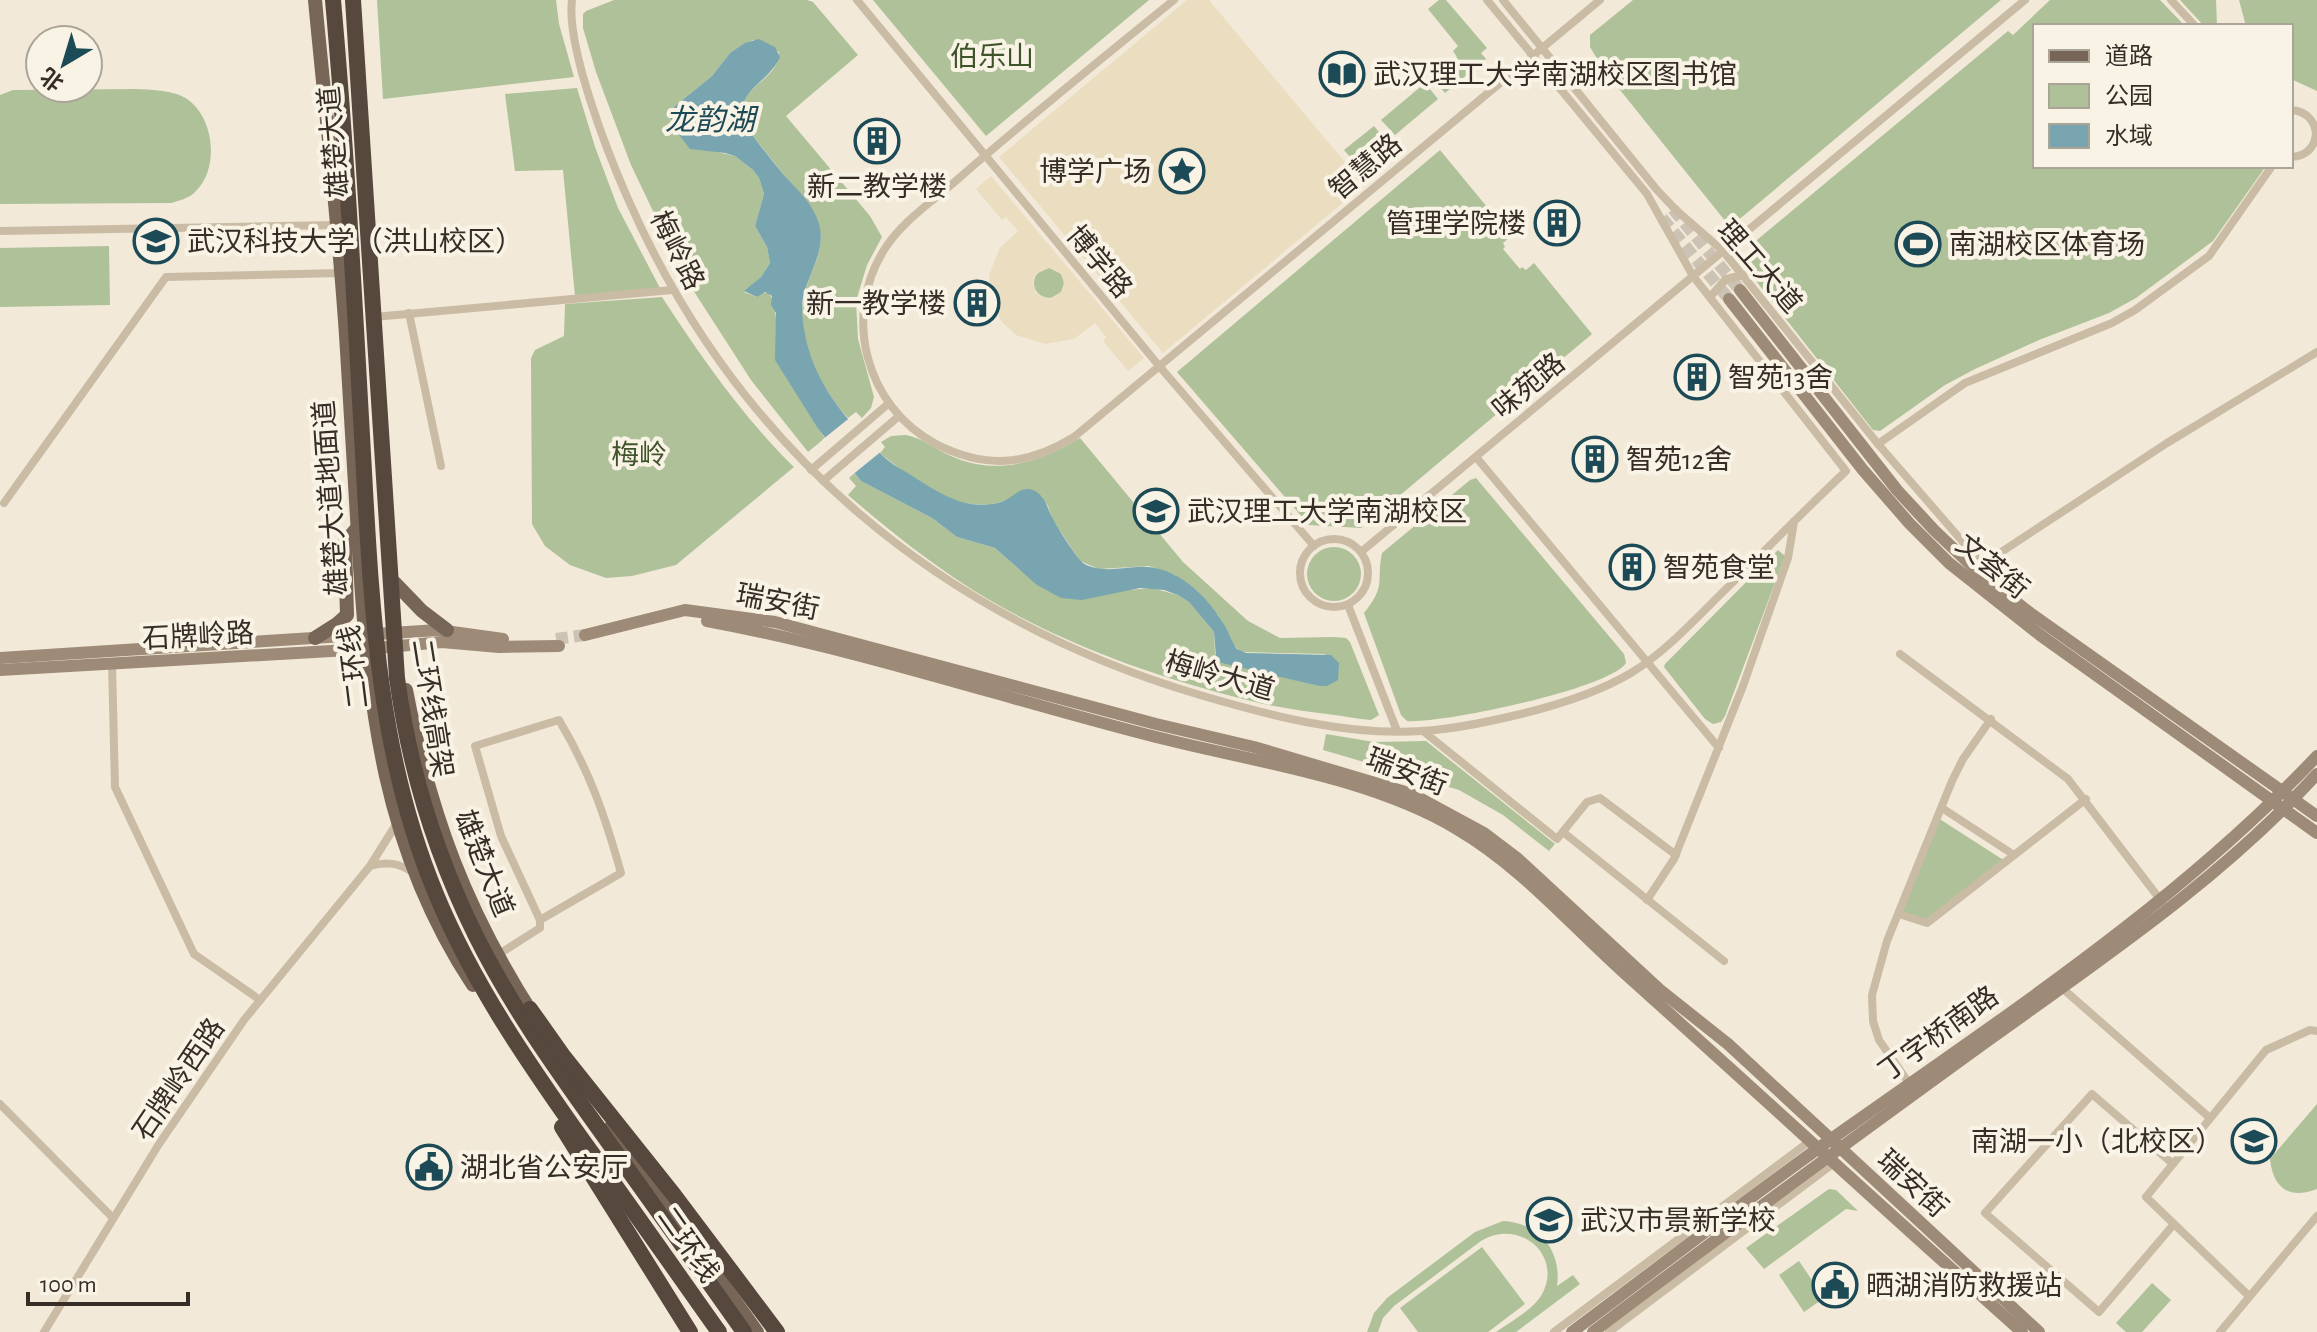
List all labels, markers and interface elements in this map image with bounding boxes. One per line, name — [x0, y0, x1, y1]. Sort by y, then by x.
north arrow — [24, 24, 104, 104]
legend — [2033, 24, 2293, 168]
park label: 伯乐山 — [950, 42, 1034, 72]
text: 道路 — [2105, 43, 2153, 69]
library icon: 武汉理工大学南湖校区图书馆 — [1318, 50, 1366, 98]
place label: 武汉理工大学南湖校区图书馆 — [1373, 60, 1737, 90]
text: 北 — [36, 64, 68, 95]
text: 公园 — [2105, 84, 2153, 109]
street label: 雄楚大道 — [314, 85, 354, 199]
water label: 龙韵湖 — [665, 104, 759, 136]
building icon: 新二教学楼 — [853, 117, 901, 165]
text: 水域 — [2105, 123, 2153, 149]
street label: 智慧路 — [1324, 128, 1407, 205]
place icon: 博学广场 — [1158, 147, 1206, 195]
place label: 博学广场 — [1039, 157, 1151, 187]
place label: 新二教学楼 — [807, 172, 947, 202]
building icon: 管理学院楼 — [1533, 199, 1581, 247]
street label: 梅岭路 — [645, 206, 710, 295]
place label: 管理学院楼 — [1386, 209, 1526, 239]
street label: 理工大道 — [1711, 215, 1807, 319]
school or university icon: 武汉科技大学（洪山校区） — [132, 217, 180, 265]
street label: 博学路 — [1061, 220, 1138, 303]
sports icon: 南湖校区体育场 — [1894, 220, 1942, 268]
place label: 武汉科技大学（洪山校区） — [187, 227, 523, 257]
place label: 南湖校区体育场 — [1949, 230, 2145, 260]
building icon: 新一教学楼 — [953, 279, 1001, 327]
place label: 新一教学楼 — [806, 289, 946, 319]
street label: 味苑路 — [1487, 347, 1570, 424]
building icon: 智苑13舍 — [1673, 353, 1721, 401]
place label: 智苑13舍 — [1728, 363, 1833, 393]
street label: 雄楚大道地面道 — [309, 399, 353, 597]
building icon: 智苑12舍 — [1571, 435, 1619, 483]
park label: 梅岭 — [611, 440, 667, 470]
place label: 智苑12舍 — [1626, 445, 1732, 475]
school or university icon: 武汉理工大学南湖校区 — [1132, 487, 1180, 535]
place label: 武汉理工大学南湖校区 — [1187, 497, 1467, 527]
street label: 文荟街 — [1950, 529, 2034, 605]
building icon: 智苑食堂 — [1608, 543, 1656, 591]
place label: 智苑食堂 — [1663, 553, 1775, 583]
street label: 瑞安街 — [734, 579, 822, 625]
street label: 石牌岭路 — [141, 618, 255, 654]
street label: 二环线 — [334, 623, 374, 710]
street label: 二环线高架 — [406, 637, 458, 780]
street label: 梅岭大道 — [1162, 646, 1278, 706]
street label: 瑞安街 — [1362, 743, 1451, 801]
street label: 雄楚大道 — [449, 806, 519, 921]
street label: 丁字桥南路 — [1873, 981, 2004, 1087]
street label: 石牌岭西路 — [127, 1013, 230, 1146]
school or university icon: 南湖一小（北校区） — [2230, 1117, 2278, 1165]
place label: 南湖一小（北校区） — [1971, 1127, 2223, 1157]
public building icon: 湖北省公安厅 — [405, 1143, 453, 1191]
street label: 瑞安街 — [1871, 1144, 1953, 1223]
place label: 湖北省公安厅 — [460, 1153, 628, 1183]
school or university icon: 武汉市景新学校 — [1525, 1196, 1573, 1244]
street label: 二环线 — [652, 1202, 725, 1288]
place label: 武汉市景新学校 — [1580, 1206, 1776, 1236]
scale bar — [28, 1256, 188, 1306]
public building icon: 晒湖消防救援站 — [1811, 1261, 1859, 1309]
place label: 晒湖消防救援站 — [1866, 1271, 2062, 1301]
text: 100 m — [40, 1273, 97, 1297]

